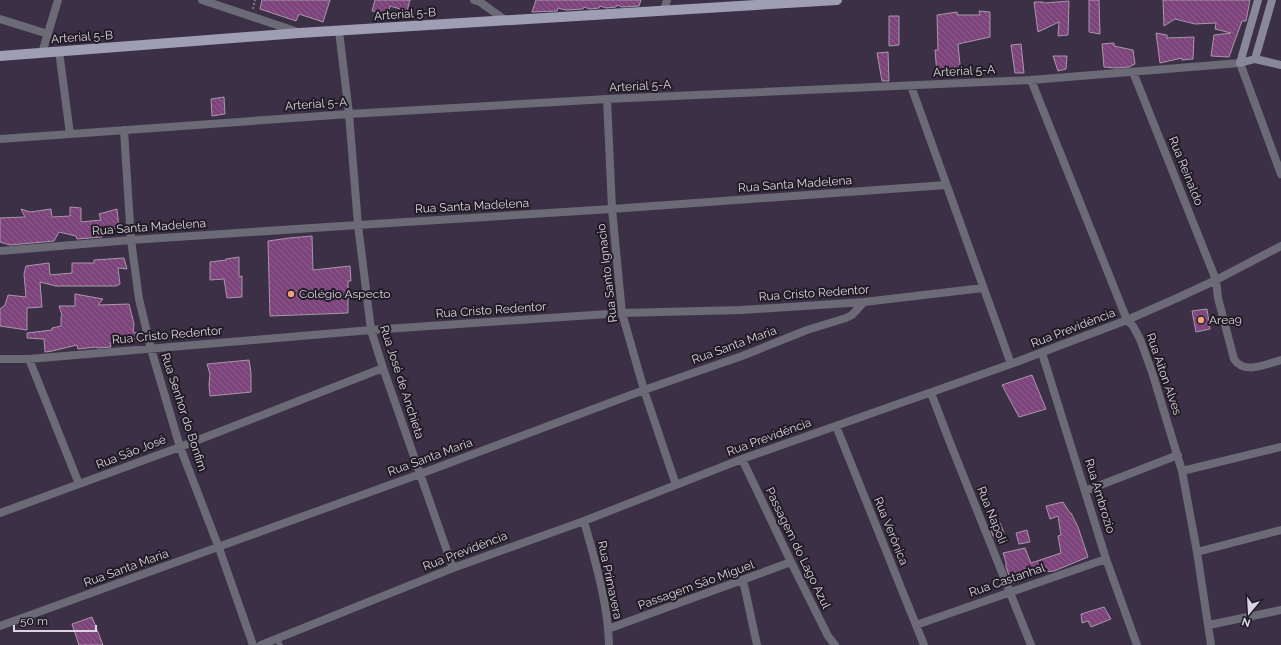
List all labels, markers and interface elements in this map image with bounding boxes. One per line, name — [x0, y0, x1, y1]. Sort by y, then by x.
street label: Arterial 5-B — [374, 5, 436, 23]
street label: Arterial 5-B — [51, 28, 113, 46]
street label: Arterial 5-A — [933, 62, 995, 80]
street label: Arterial 5-A — [609, 77, 671, 95]
street label: Arterial 5-A — [284, 95, 348, 113]
street label: Rua Reinaldo — [1166, 134, 1206, 208]
street label: Rua Santa Madelena — [738, 173, 852, 195]
street label: Rua Santa Madelena — [415, 196, 529, 216]
street label: Rua Santa Madelena — [92, 216, 206, 238]
street label: Rua Santo Ignacio — [594, 223, 620, 323]
street label: Rua Cristo Redentor — [758, 282, 871, 304]
place label: Colégio Aspecto — [299, 287, 390, 301]
marker: Colégio Aspecto — [286, 289, 296, 299]
street label: Rua Cristo Redentor — [435, 299, 548, 321]
street label: Rua Previdência — [1029, 306, 1117, 350]
place label: Area9 — [1209, 313, 1242, 327]
marker: Area9 — [1196, 315, 1206, 325]
street label: Rua Cristo Redentor — [111, 323, 224, 347]
street label: Rua José de Anchieta — [377, 323, 427, 441]
street label: Rua Santa Maria — [690, 323, 778, 367]
street label: Rua Aiton Alves — [1143, 331, 1185, 417]
street label: Rua Senhor do Bonfim — [158, 351, 210, 473]
street label: Rua Previdência — [725, 415, 813, 459]
street label: Rua São José — [94, 432, 168, 472]
street label: Rua Santa Maria — [386, 435, 474, 479]
street label: Rua Ambrozio — [1082, 457, 1118, 535]
street label: Rua Napoli — [974, 484, 1010, 546]
street label: Passagem do Lago Azul — [762, 485, 834, 612]
street label: Rua Verônica — [871, 495, 911, 567]
street label: Rua Previdência — [421, 529, 509, 573]
street label: Rua Primavera — [595, 539, 625, 621]
street label: Rua Santa Maria — [82, 546, 170, 590]
street label: Passagem São Miguel — [636, 557, 757, 613]
street label: Rua Castanhal — [967, 560, 1048, 600]
north arrow — [1229, 593, 1269, 633]
scale bar — [14, 607, 96, 633]
text: 50 m — [20, 614, 48, 628]
text: N — [1240, 615, 1252, 630]

